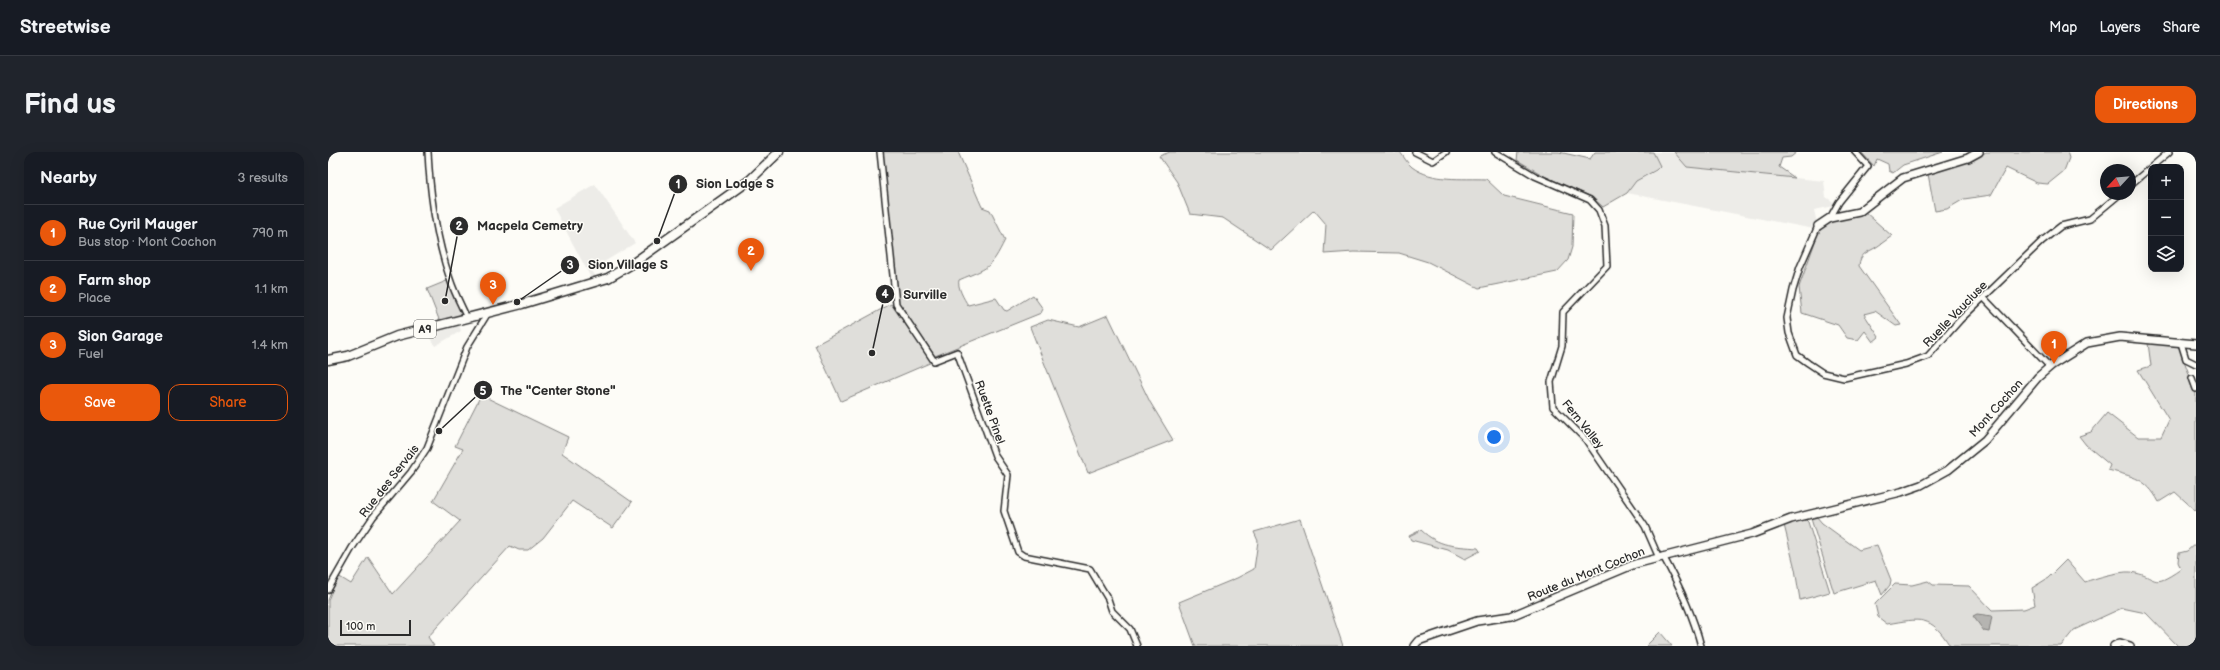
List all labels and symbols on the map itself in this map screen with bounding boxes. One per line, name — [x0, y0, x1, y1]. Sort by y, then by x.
north arrow — [2100, 164, 2136, 200]
callout: Sion Lodge S — [668, 171, 782, 196]
text: Sion Lodge S — [696, 176, 774, 192]
text: 1 — [675, 177, 681, 192]
callout: Macpela Cemetry — [449, 213, 591, 238]
text: Macpela Cemetry — [477, 218, 583, 234]
text: 2 — [455, 219, 463, 234]
pin: 2 — [738, 238, 764, 271]
callout: Sion Village S — [560, 252, 677, 277]
text: Sion Village S — [588, 257, 668, 273]
text: 3 — [566, 258, 574, 273]
pin: 3 — [480, 272, 506, 305]
street label: Ruelle Vaucluse — [1920, 278, 1991, 351]
callout: Surville — [875, 282, 955, 307]
text: 4 — [881, 287, 889, 302]
text: Surville — [903, 287, 947, 303]
road number: A9 — [414, 320, 436, 338]
pin: 1 — [2041, 331, 2067, 364]
street label: Mont Cochon — [1966, 376, 2026, 440]
callout: The "Center Stone" — [473, 378, 624, 403]
street label: Ruette Pinel — [971, 378, 1008, 446]
text: The "Center Stone" — [500, 383, 616, 399]
text: 5 — [480, 384, 487, 399]
street label: Fern Valley — [1558, 397, 1607, 452]
your location — [1484, 427, 1504, 447]
street label: Rue des Servais — [356, 442, 423, 521]
street label: Route du Mont Cochon — [1525, 544, 1647, 605]
scale bar — [340, 618, 411, 637]

